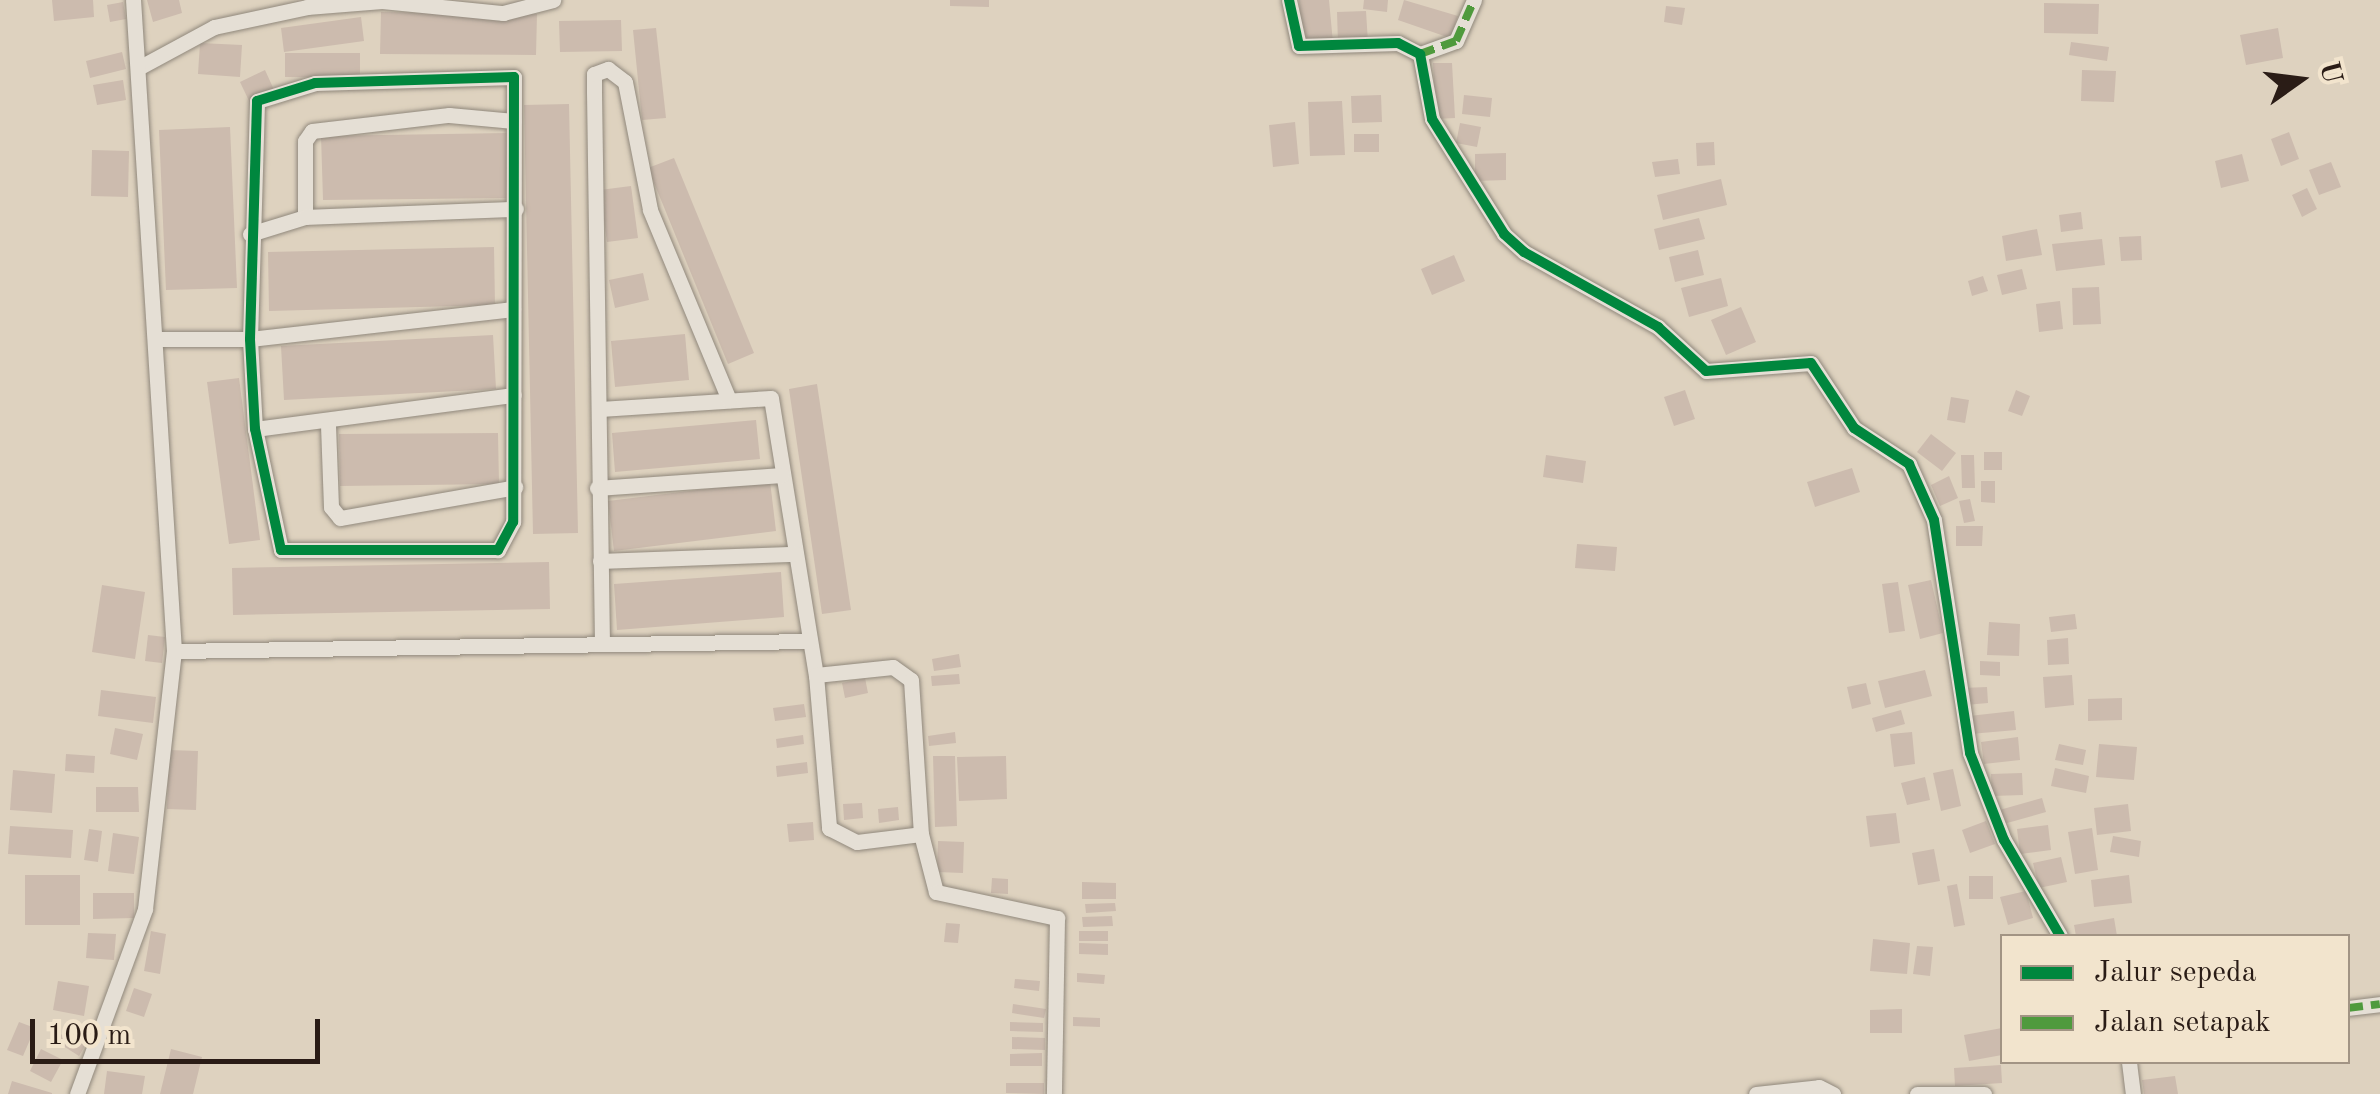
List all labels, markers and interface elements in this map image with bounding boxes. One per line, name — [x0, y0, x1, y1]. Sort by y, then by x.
north arrow — [2250, 30, 2350, 130]
text: U — [2313, 59, 2345, 87]
legend — [2000, 934, 2350, 1064]
text: Jalur sepeda — [2094, 958, 2256, 988]
scale bar — [35, 999, 325, 1061]
text: Jalan setapak — [2094, 1008, 2271, 1038]
text: 100 m — [47, 1021, 131, 1051]

